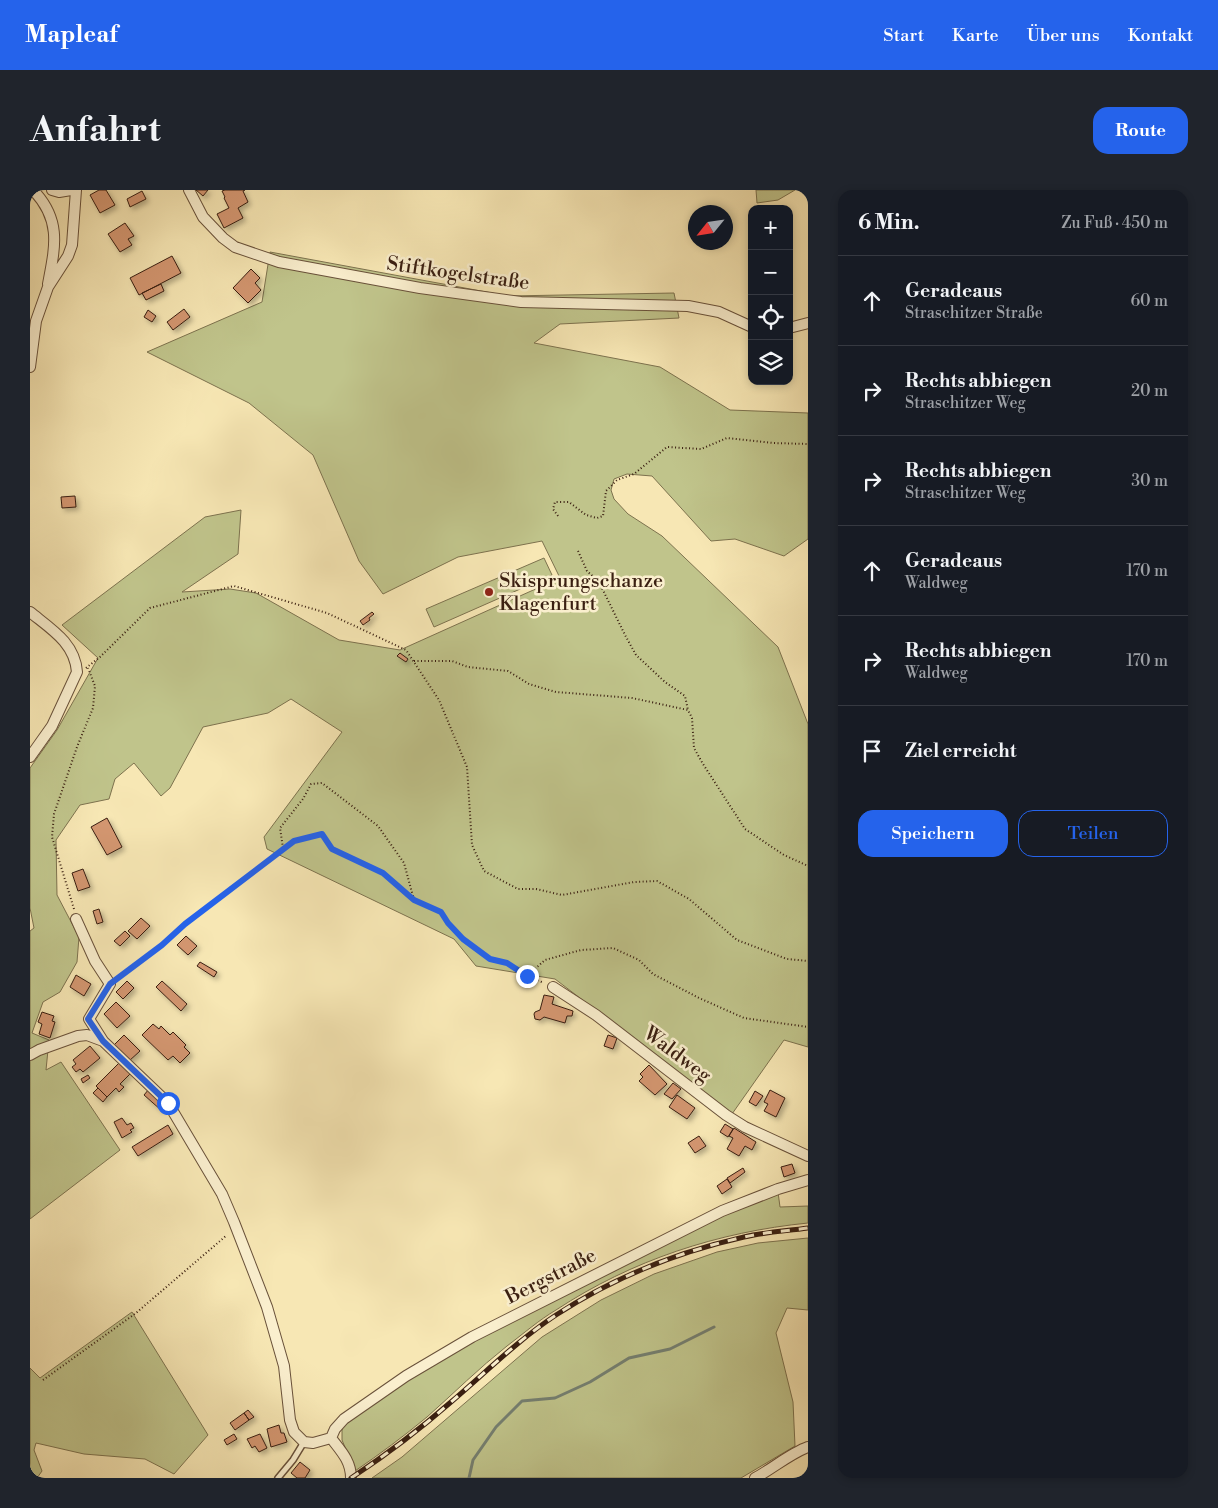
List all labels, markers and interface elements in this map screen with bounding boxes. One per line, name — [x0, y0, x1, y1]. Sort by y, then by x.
text: Mapleaf — [25, 20, 118, 50]
text: Start — [883, 24, 924, 47]
text: Karte — [952, 24, 999, 47]
text: Über uns — [1027, 24, 1100, 47]
text: Kontakt — [1128, 24, 1193, 47]
button: Route — [1093, 107, 1188, 154]
text: Anfahrt — [30, 109, 161, 152]
north arrow — [688, 205, 733, 250]
map controls — [748, 205, 793, 385]
button: + — [748, 205, 793, 250]
text: 6 Min. — [858, 210, 919, 236]
text: Zu Fuß · 450 m — [1061, 213, 1168, 233]
button: − — [748, 250, 793, 295]
street label: Stiftkogelstraße — [385, 252, 531, 296]
text: Geradeaus — [905, 279, 1002, 303]
icon: ahead — [858, 287, 886, 315]
text: 60 m — [1130, 291, 1168, 311]
button: locate — [748, 295, 793, 340]
text: Straschitzer Straße — [905, 303, 1043, 323]
button: layers — [748, 340, 793, 385]
text: Rechts abbiegen — [905, 369, 1051, 393]
icon: right — [858, 377, 886, 405]
text: 20 m — [1131, 381, 1168, 401]
text: Straschitzer Weg — [905, 393, 1026, 413]
text: Rechts abbiegen — [905, 459, 1051, 483]
icon: right — [858, 467, 886, 495]
text: 30 m — [1131, 471, 1168, 491]
text: Straschitzer Weg — [905, 483, 1026, 503]
text: Geradeaus — [905, 549, 1002, 573]
icon: ahead — [858, 557, 886, 585]
text: 170 m — [1126, 561, 1168, 581]
place label: Skisprungschanze Klagenfurt — [499, 569, 663, 617]
text: Waldweg — [905, 573, 968, 593]
marker: Skisprungschanze Klagenfurt — [483, 586, 495, 598]
text: Rechts abbiegen — [905, 639, 1051, 663]
icon: right — [858, 647, 886, 675]
text: 170 m — [1126, 651, 1168, 671]
text: Waldweg — [905, 663, 968, 683]
icon: arrive — [858, 737, 886, 765]
text: Ziel erreicht — [905, 739, 1016, 763]
button: Speichern — [858, 810, 1008, 857]
button: Teilen — [1018, 810, 1168, 857]
route end — [516, 965, 539, 988]
street label: Waldweg — [637, 1021, 716, 1089]
route start — [157, 1092, 180, 1115]
street label: Bergstraße — [500, 1243, 601, 1311]

